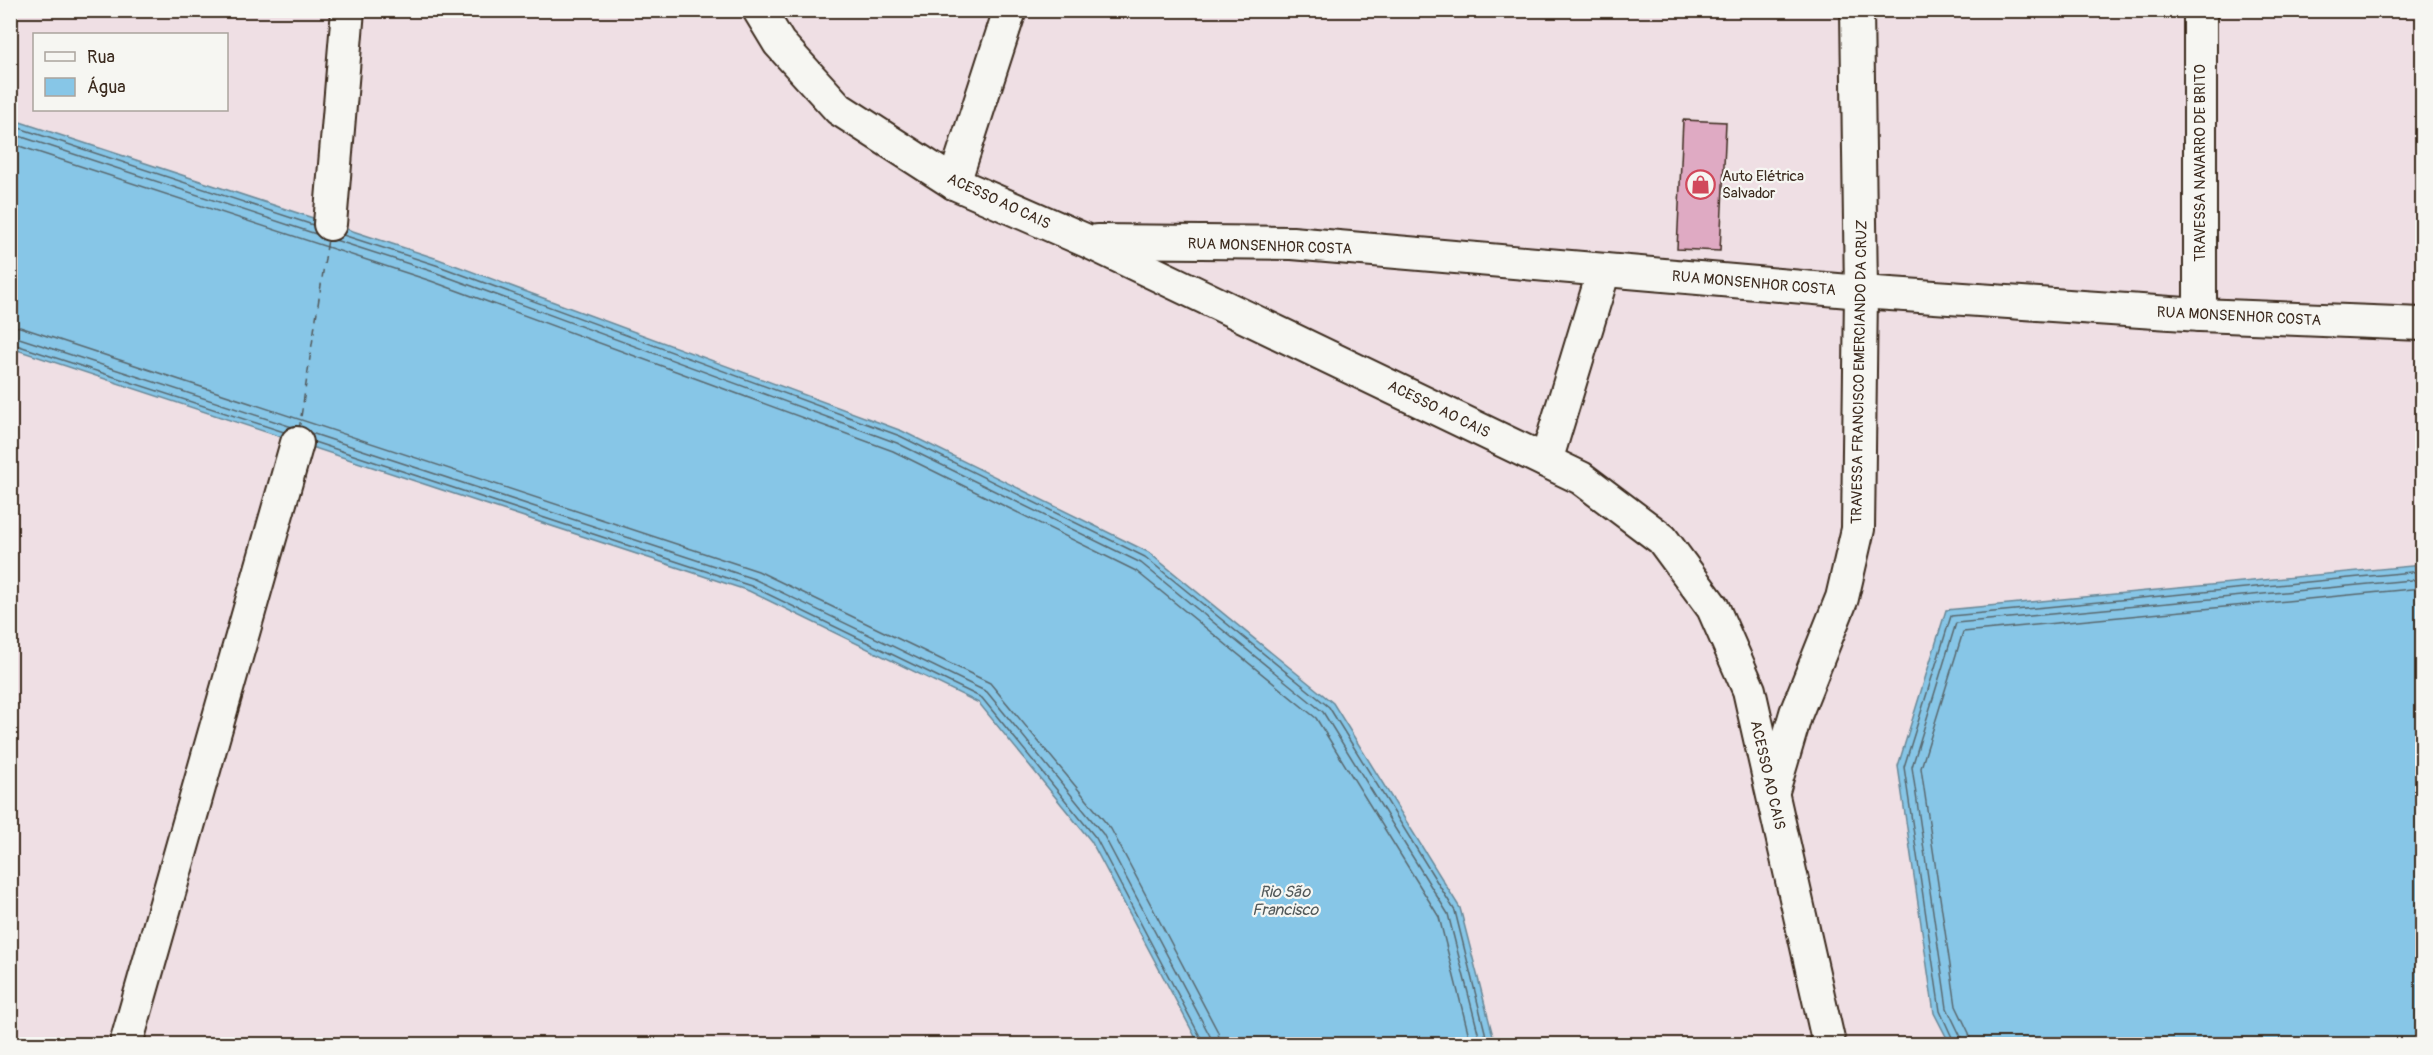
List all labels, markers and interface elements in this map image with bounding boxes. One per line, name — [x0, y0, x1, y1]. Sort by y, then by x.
legend — [33, 33, 228, 111]
text: Rua — [87, 46, 115, 69]
street label: TRAVESSA NAVARRO DE BRITO — [2191, 64, 2210, 262]
text: Água — [87, 76, 126, 99]
place label: Auto Elétrica Salvador — [1722, 167, 1804, 203]
street label: ACESSO AO CAIS — [944, 169, 1053, 234]
shop icon: Auto Elétrica Salvador — [1685, 169, 1717, 201]
street label: TRAVESSA FRANCISCO EMERCIANDO DA CRUZ — [1847, 220, 1872, 524]
street label: RUA MONSENHOR COSTA — [1187, 234, 1353, 259]
street label: RUA MONSENHOR COSTA — [1671, 267, 1837, 300]
street label: RUA MONSENHOR COSTA — [2156, 303, 2322, 330]
street label: ACESSO AO CAIS — [1384, 376, 1493, 442]
street label: ACESSO AO CAIS — [1746, 719, 1789, 832]
water label: Rio São Francisco — [1252, 882, 1320, 920]

